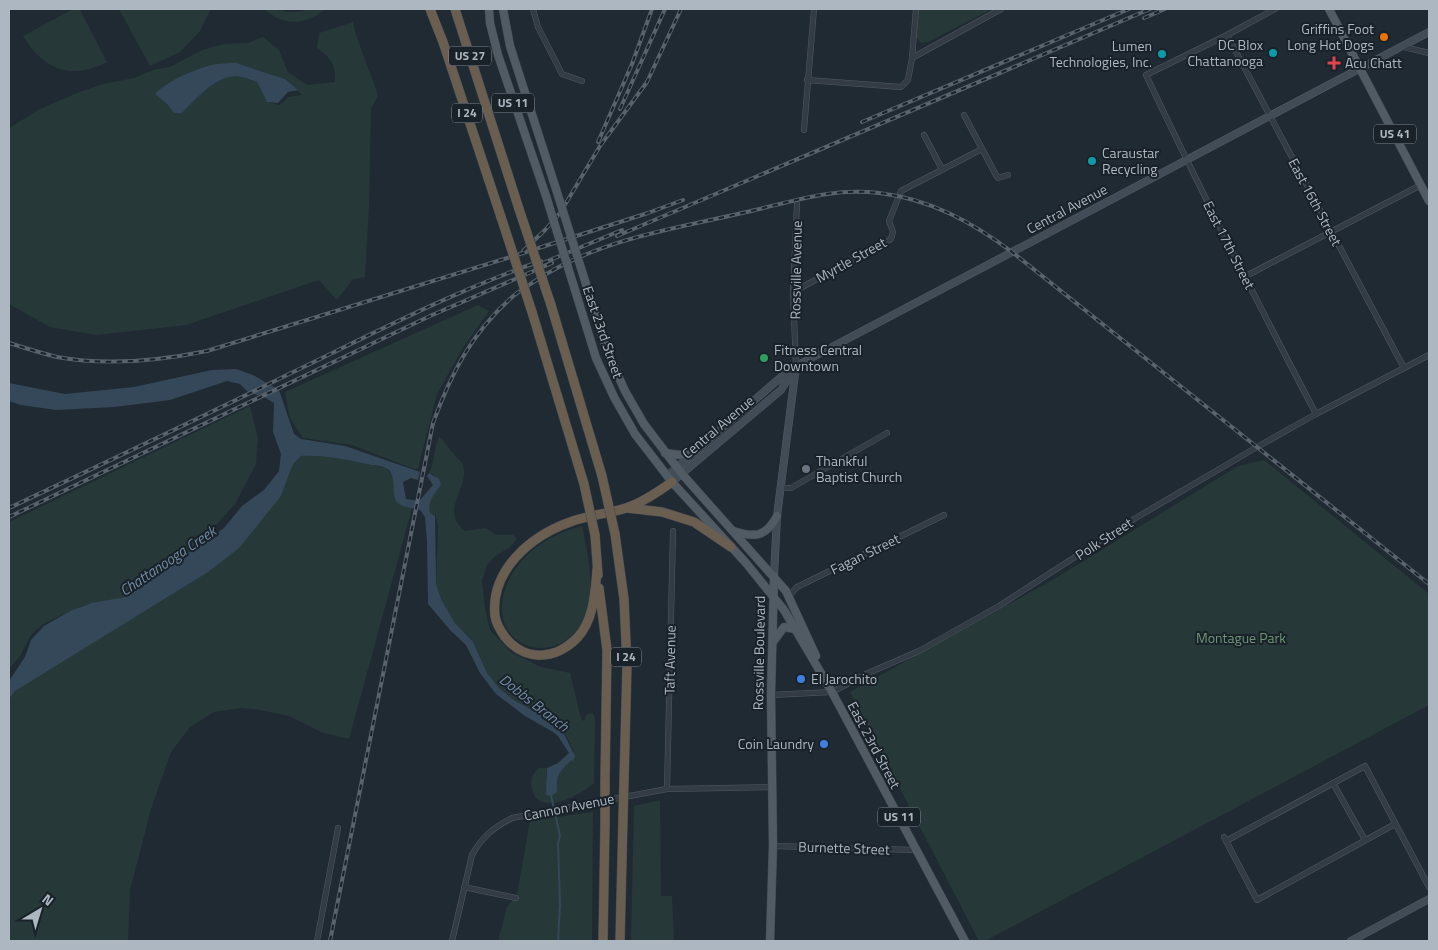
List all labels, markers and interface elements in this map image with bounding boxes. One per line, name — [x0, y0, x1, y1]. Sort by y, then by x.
place label: Griffins Foot Long Hot Dogs — [1287, 18, 1374, 55]
marker: Griffins Foot Long Hot Dogs — [1378, 31, 1390, 43]
place label: DC Blox Chattanooga — [1187, 34, 1264, 71]
place label: Lumen Technologies, Inc. — [1050, 35, 1152, 72]
road number: US 27 — [449, 46, 491, 66]
marker: DC Blox Chattanooga — [1267, 47, 1279, 59]
marker: Lumen Technologies, Inc. — [1156, 48, 1168, 60]
place label: Acu Chatt — [1345, 52, 1402, 73]
marker: Acu Chatt — [1327, 56, 1341, 70]
road number: US 11 — [492, 94, 534, 112]
road number: I 24 — [452, 104, 482, 122]
road number: US 41 — [1374, 125, 1416, 144]
place label: Caraustar Recycling — [1102, 142, 1159, 179]
street label: East 16th Street — [1284, 154, 1347, 249]
marker: Caraustar Recycling — [1086, 155, 1098, 167]
street label: Central Avenue — [1023, 178, 1111, 239]
street label: East 17th Street — [1198, 197, 1261, 293]
street label: Rossville Avenue — [784, 220, 807, 320]
street label: Myrtle Street — [812, 231, 890, 288]
street label: East 23rd Street — [578, 283, 629, 381]
place label: Fitness Central Downtown — [774, 339, 862, 376]
marker: Fitness Central Downtown — [758, 352, 770, 364]
street label: Central Avenue — [677, 390, 758, 463]
place label: Thankful Baptist Church — [816, 450, 902, 487]
marker: Thankful Baptist Church — [800, 463, 812, 475]
street label: Polk Street — [1071, 512, 1137, 565]
water label: Chattanooga Creek — [115, 518, 223, 602]
street label: Fagan Street — [827, 528, 903, 579]
street label: Rossville Boulevard — [747, 596, 770, 710]
street label: Taft Avenue — [658, 625, 681, 695]
park label: Montague Park — [1196, 627, 1286, 648]
road number: I 24 — [611, 648, 641, 666]
water label: Dobbs Branch — [495, 668, 574, 738]
place label: El Jarochito — [811, 668, 877, 689]
marker: El Jarochito — [795, 673, 807, 685]
street label: East 23rd Street — [843, 697, 906, 792]
place label: Coin Laundry — [738, 733, 814, 754]
marker: Coin Laundry — [818, 738, 830, 750]
street label: Cannon Avenue — [522, 787, 616, 826]
road number: US 11 — [878, 808, 920, 826]
street label: Burnette Street — [798, 835, 890, 860]
north arrow — [15, 885, 65, 935]
text: N — [38, 888, 59, 911]

